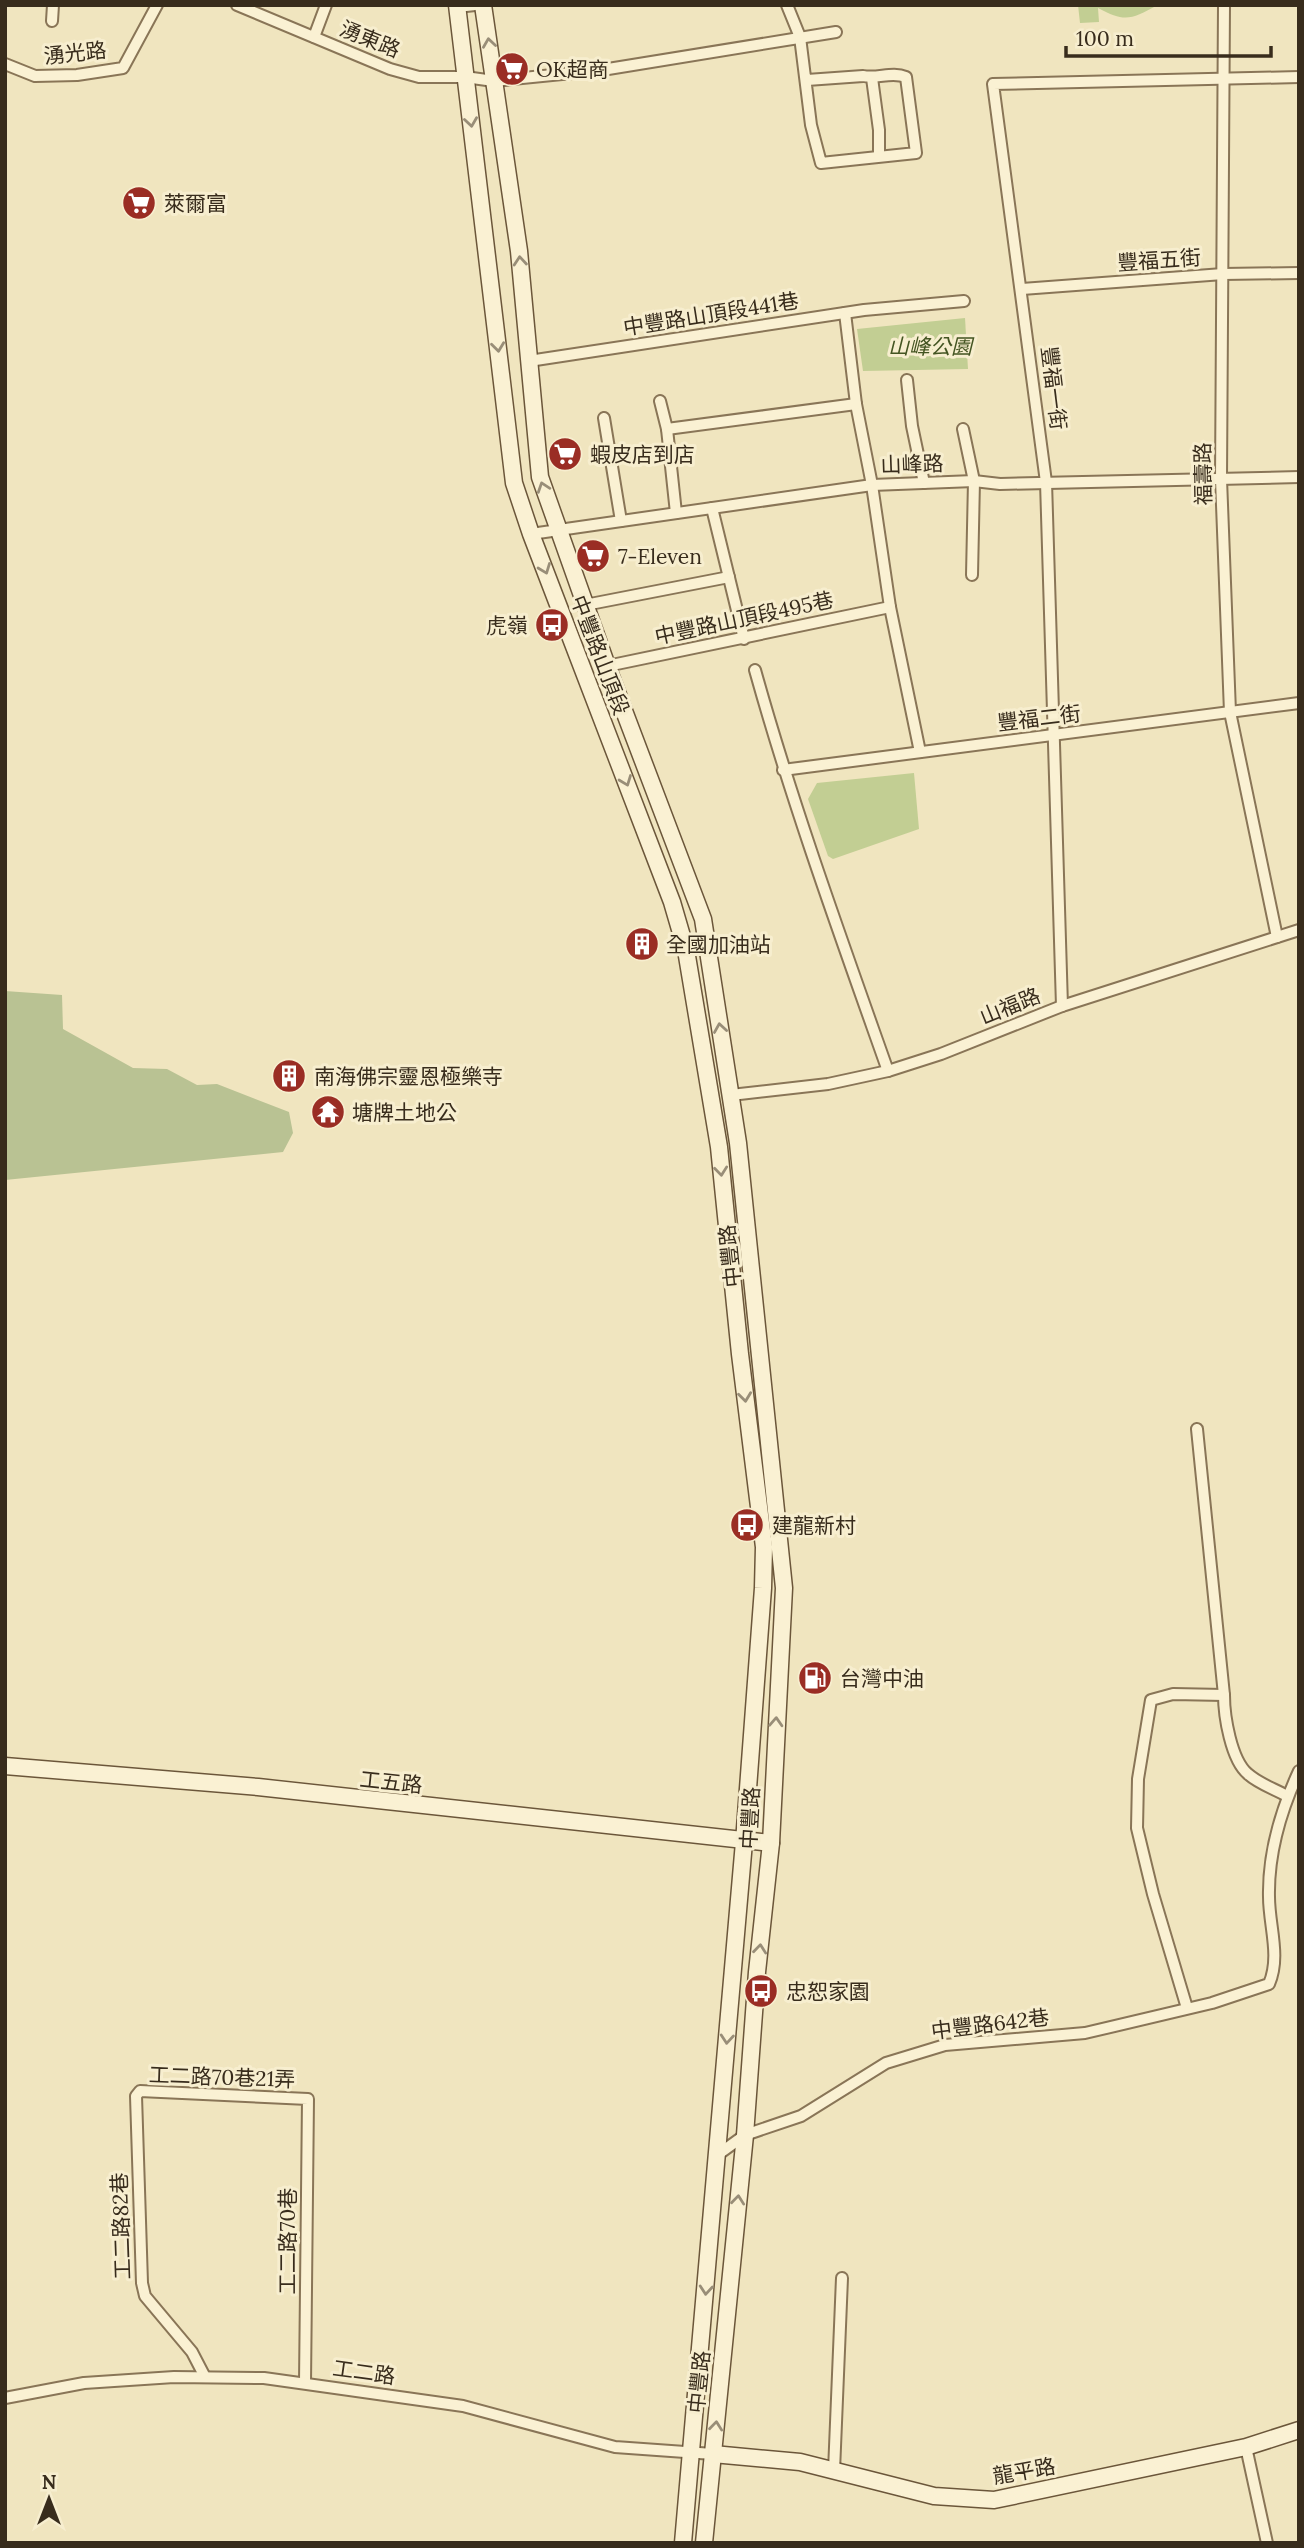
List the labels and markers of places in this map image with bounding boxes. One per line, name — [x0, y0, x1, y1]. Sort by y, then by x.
supermarket icon: OK超商 — [493, 50, 531, 88]
place label: OK超商 — [536, 56, 609, 83]
supermarket icon: 萊爾富 — [120, 184, 158, 222]
place label: 萊爾富 — [164, 190, 227, 217]
supermarket icon: 蝦皮店到店 — [546, 435, 584, 473]
place label: 蝦皮店到店 — [590, 441, 695, 468]
supermarket icon: 7-Eleven — [574, 537, 612, 575]
place label: 7-Eleven — [618, 543, 702, 570]
bus stop icon: 虎嶺 — [533, 606, 571, 644]
place label: 虎嶺 — [486, 612, 528, 639]
building icon: 全國加油站 — [623, 925, 661, 963]
place label: 全國加油站 — [666, 931, 771, 958]
building icon: 南海佛宗靈恩極樂寺 — [270, 1057, 308, 1095]
place label: 南海佛宗靈恩極樂寺 — [314, 1063, 503, 1090]
temple icon: 塘牌土地公 — [309, 1093, 347, 1131]
place label: 塘牌土地公 — [352, 1099, 457, 1126]
bus stop icon: 建龍新村 — [728, 1506, 766, 1544]
place label: 建龍新村 — [772, 1512, 856, 1539]
fuel station icon: 台灣中油 — [796, 1659, 834, 1697]
place label: 台灣中油 — [840, 1665, 924, 1692]
bus stop icon: 忠恕家園 — [742, 1972, 780, 2010]
place label: 忠恕家園 — [786, 1978, 870, 2005]

